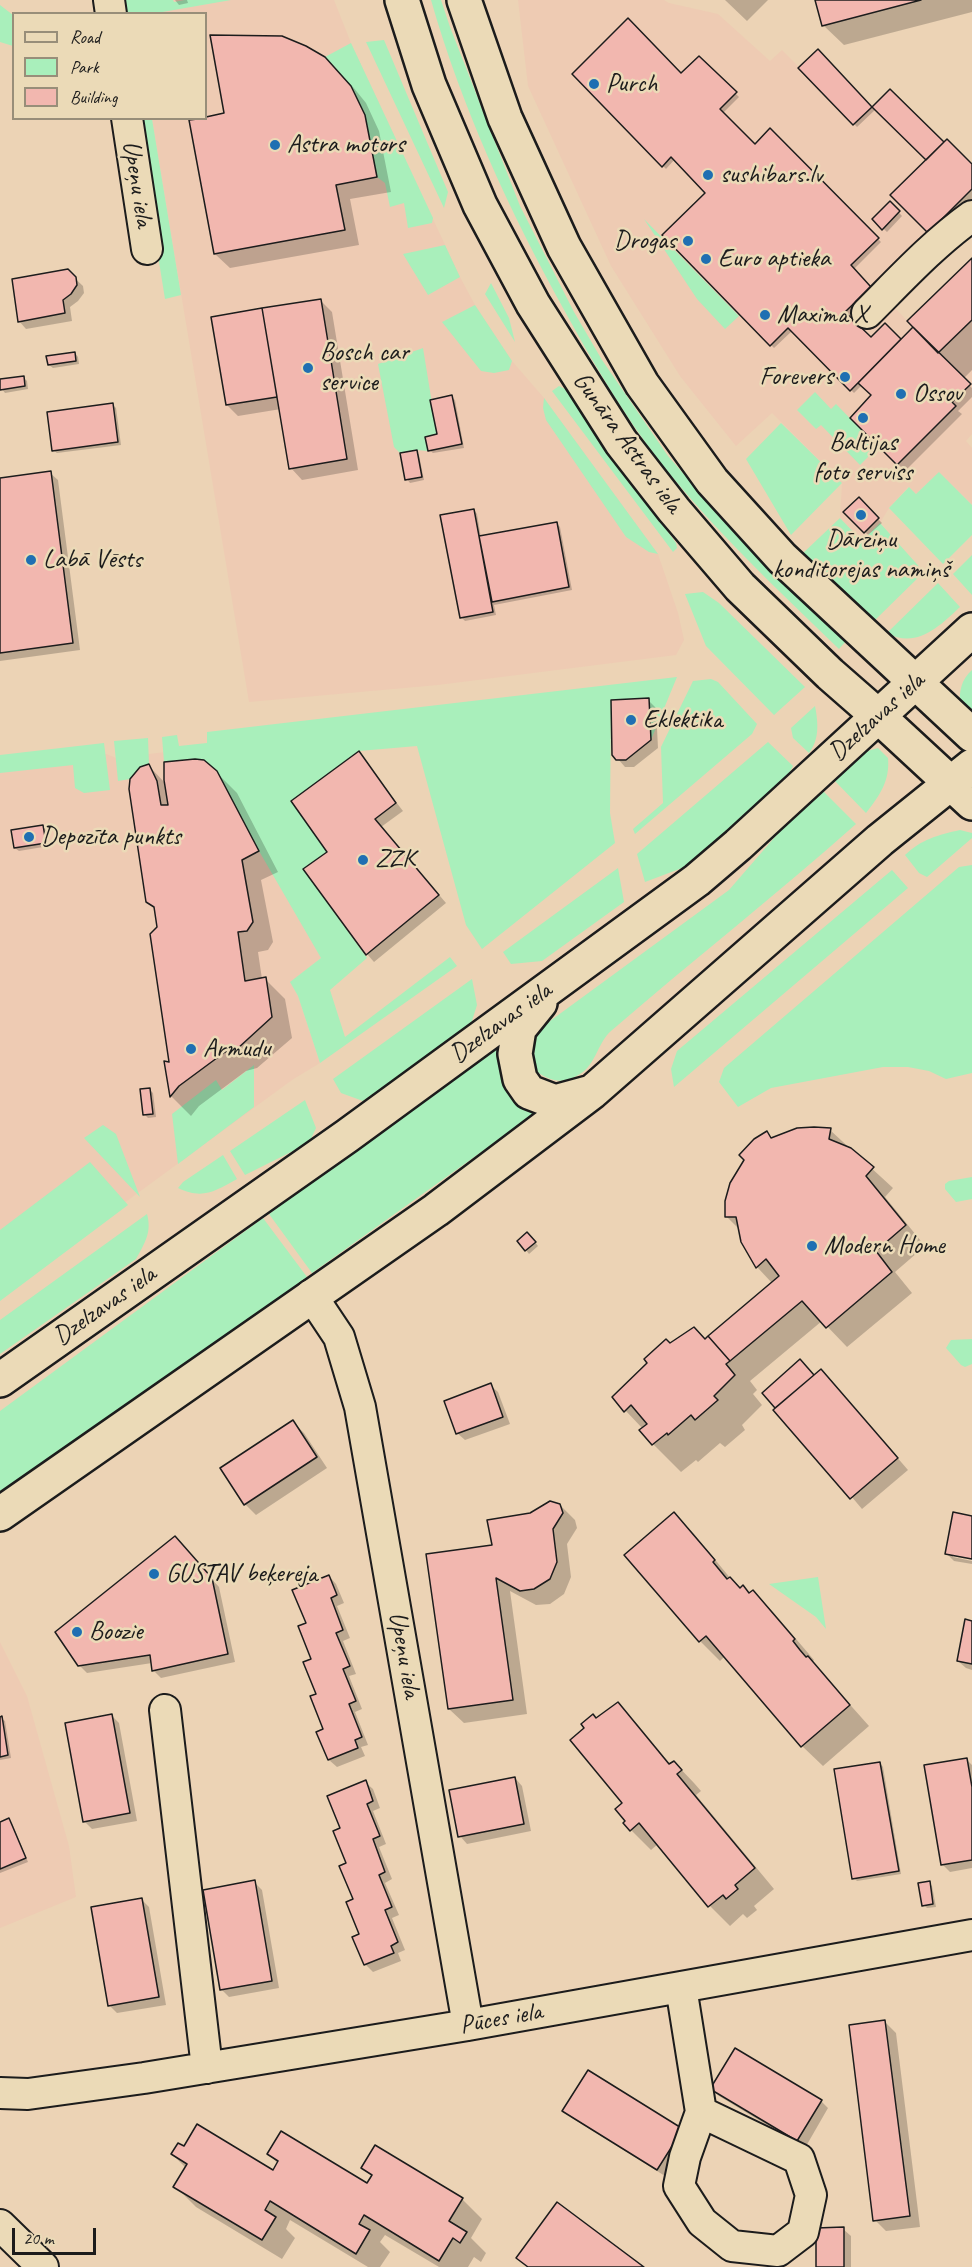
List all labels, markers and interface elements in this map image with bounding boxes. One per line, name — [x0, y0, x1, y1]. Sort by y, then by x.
legend — [12, 12, 207, 120]
text: Road — [70, 26, 100, 48]
text: Park — [70, 56, 99, 78]
place label: Purch — [606, 68, 657, 100]
marker: Purch — [587, 77, 601, 91]
text: Building — [70, 86, 117, 108]
place label: Astra motors — [287, 129, 405, 161]
marker: Astra motors — [268, 138, 282, 152]
street label: Upeņu iela — [115, 139, 159, 229]
place label: sushibars.lv — [720, 159, 822, 191]
marker: sushibars.lv — [701, 168, 715, 182]
place label: Drogas — [614, 225, 676, 257]
marker: Drogas — [681, 234, 695, 248]
place label: Euro aptieka — [718, 243, 830, 275]
marker: Euro aptieka — [699, 252, 713, 266]
place label: Maxima X — [777, 299, 867, 331]
marker: Maxima X — [758, 308, 772, 322]
place label: Bosch car service — [320, 337, 409, 398]
marker: Bosch car service — [301, 361, 315, 375]
place label: Forevers — [759, 361, 833, 393]
street label: Gunāra Astras iela — [565, 366, 689, 520]
marker: Forevers — [838, 370, 852, 384]
place label: Ossov — [913, 378, 962, 410]
marker: Ossov — [894, 387, 908, 401]
marker: Baltijas foto serviss — [856, 411, 870, 425]
place label: Baltijas foto serviss — [814, 427, 912, 488]
marker: Dārziņu konditorejas namiņš — [854, 508, 868, 522]
place label: Dārziņu konditorejas namiņš — [773, 524, 949, 586]
place label: Labā Vēsts — [43, 544, 142, 576]
marker: Labā Vēsts — [24, 553, 38, 567]
street label: Dzelzavas iela — [823, 666, 931, 768]
place label: Eklektika — [643, 704, 722, 736]
marker: Eklektika — [624, 713, 638, 727]
place label: Depozīta punkts — [41, 821, 181, 853]
marker: Depozīta punkts — [22, 830, 36, 844]
place label: ZZK — [375, 844, 415, 876]
marker: ZZK — [356, 853, 370, 867]
street label: Dzelzavas iela — [444, 976, 558, 1070]
place label: Armudu — [203, 1033, 271, 1065]
marker: Armudu — [184, 1042, 198, 1056]
place label: Modern Home — [824, 1230, 945, 1262]
marker: Modern Home — [805, 1239, 819, 1253]
street label: Dzelzavas iela — [48, 1259, 162, 1353]
place label: GUSTAV beķereja — [166, 1558, 317, 1590]
marker: GUSTAV beķereja — [147, 1567, 161, 1581]
street label: Upeņu iela — [381, 1609, 427, 1701]
place label: Boozie — [89, 1616, 142, 1648]
marker: Boozie — [70, 1625, 84, 1639]
street label: Pūces iela — [457, 1996, 545, 2042]
scale bar — [15, 2216, 99, 2254]
text: 20 m — [23, 2227, 54, 2249]

